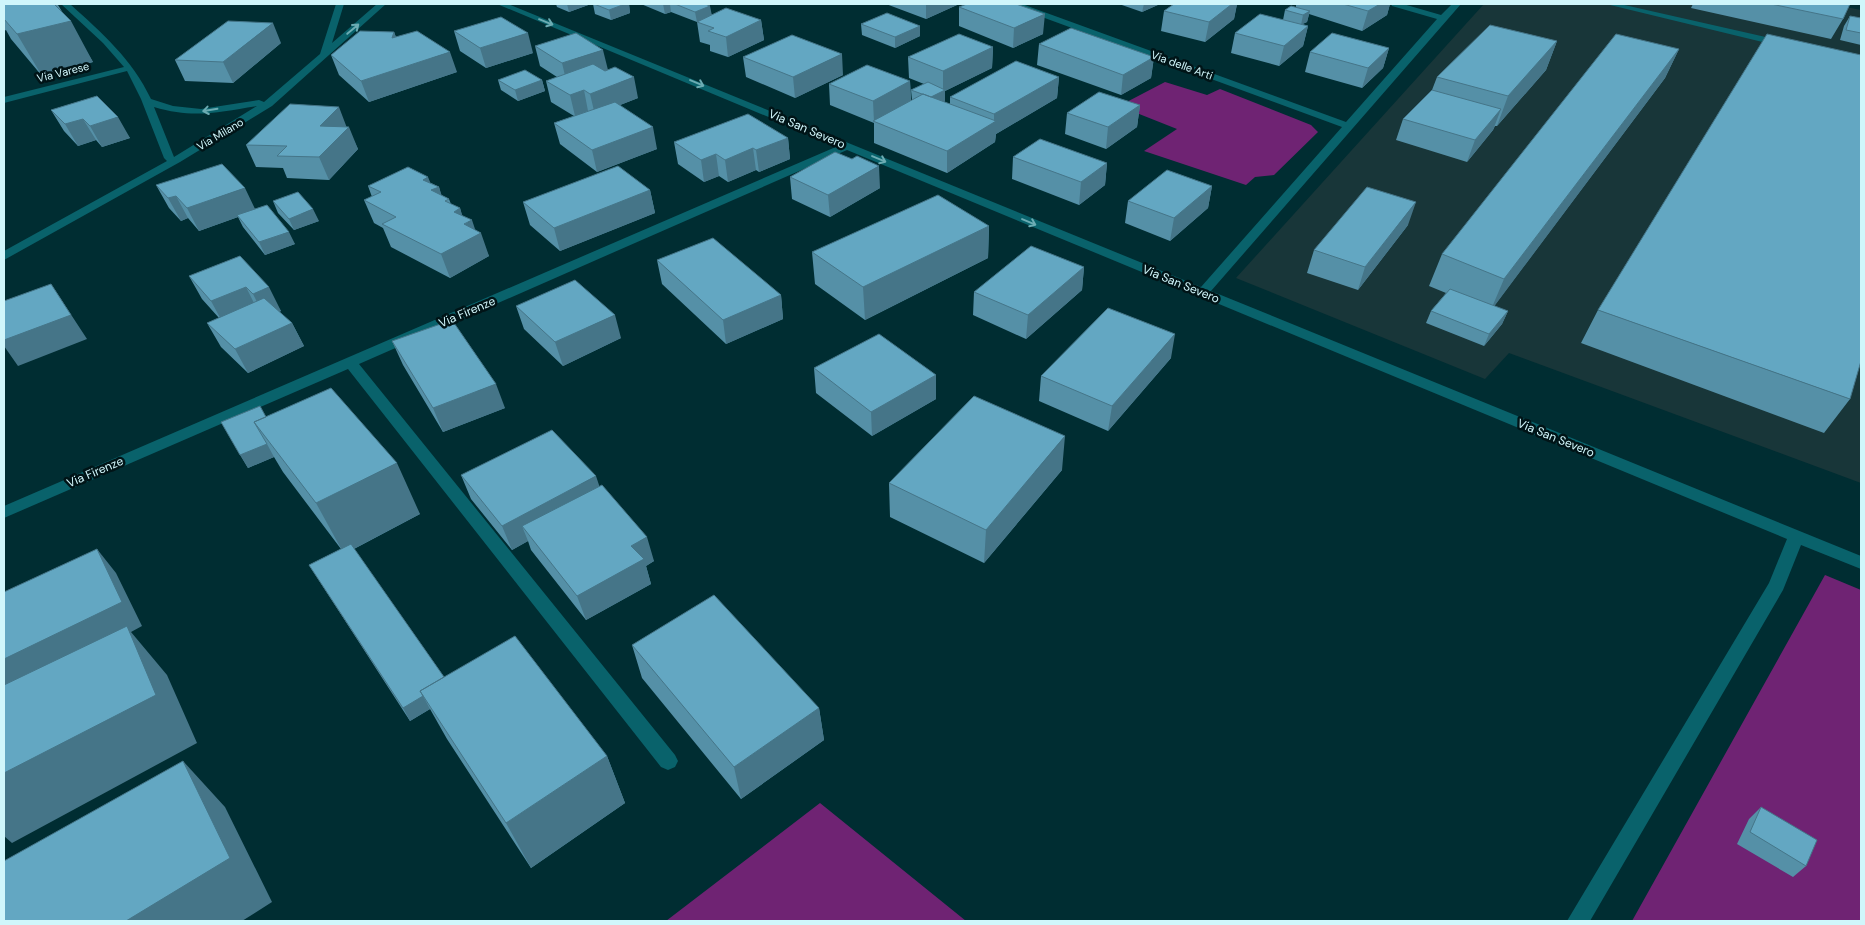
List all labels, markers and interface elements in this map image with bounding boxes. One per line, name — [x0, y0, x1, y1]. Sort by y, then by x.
one-way arrow — [538, 18, 553, 27]
one-way arrow — [347, 23, 360, 35]
street label: Via delle Arti — [1149, 47, 1215, 83]
street label: Via Varese — [35, 59, 91, 85]
one-way arrow — [689, 79, 704, 89]
one-way arrow — [203, 105, 219, 115]
street label: Via San Severo — [766, 106, 848, 152]
street label: Via Milano — [194, 115, 246, 153]
one-way arrow — [871, 155, 886, 165]
one-way arrow — [1021, 217, 1036, 227]
street label: Via San Severo — [1140, 261, 1222, 307]
street label: Via Firenze — [436, 293, 498, 331]
street label: Via San Severo — [1515, 415, 1597, 461]
street label: Via Firenze — [64, 453, 126, 491]

